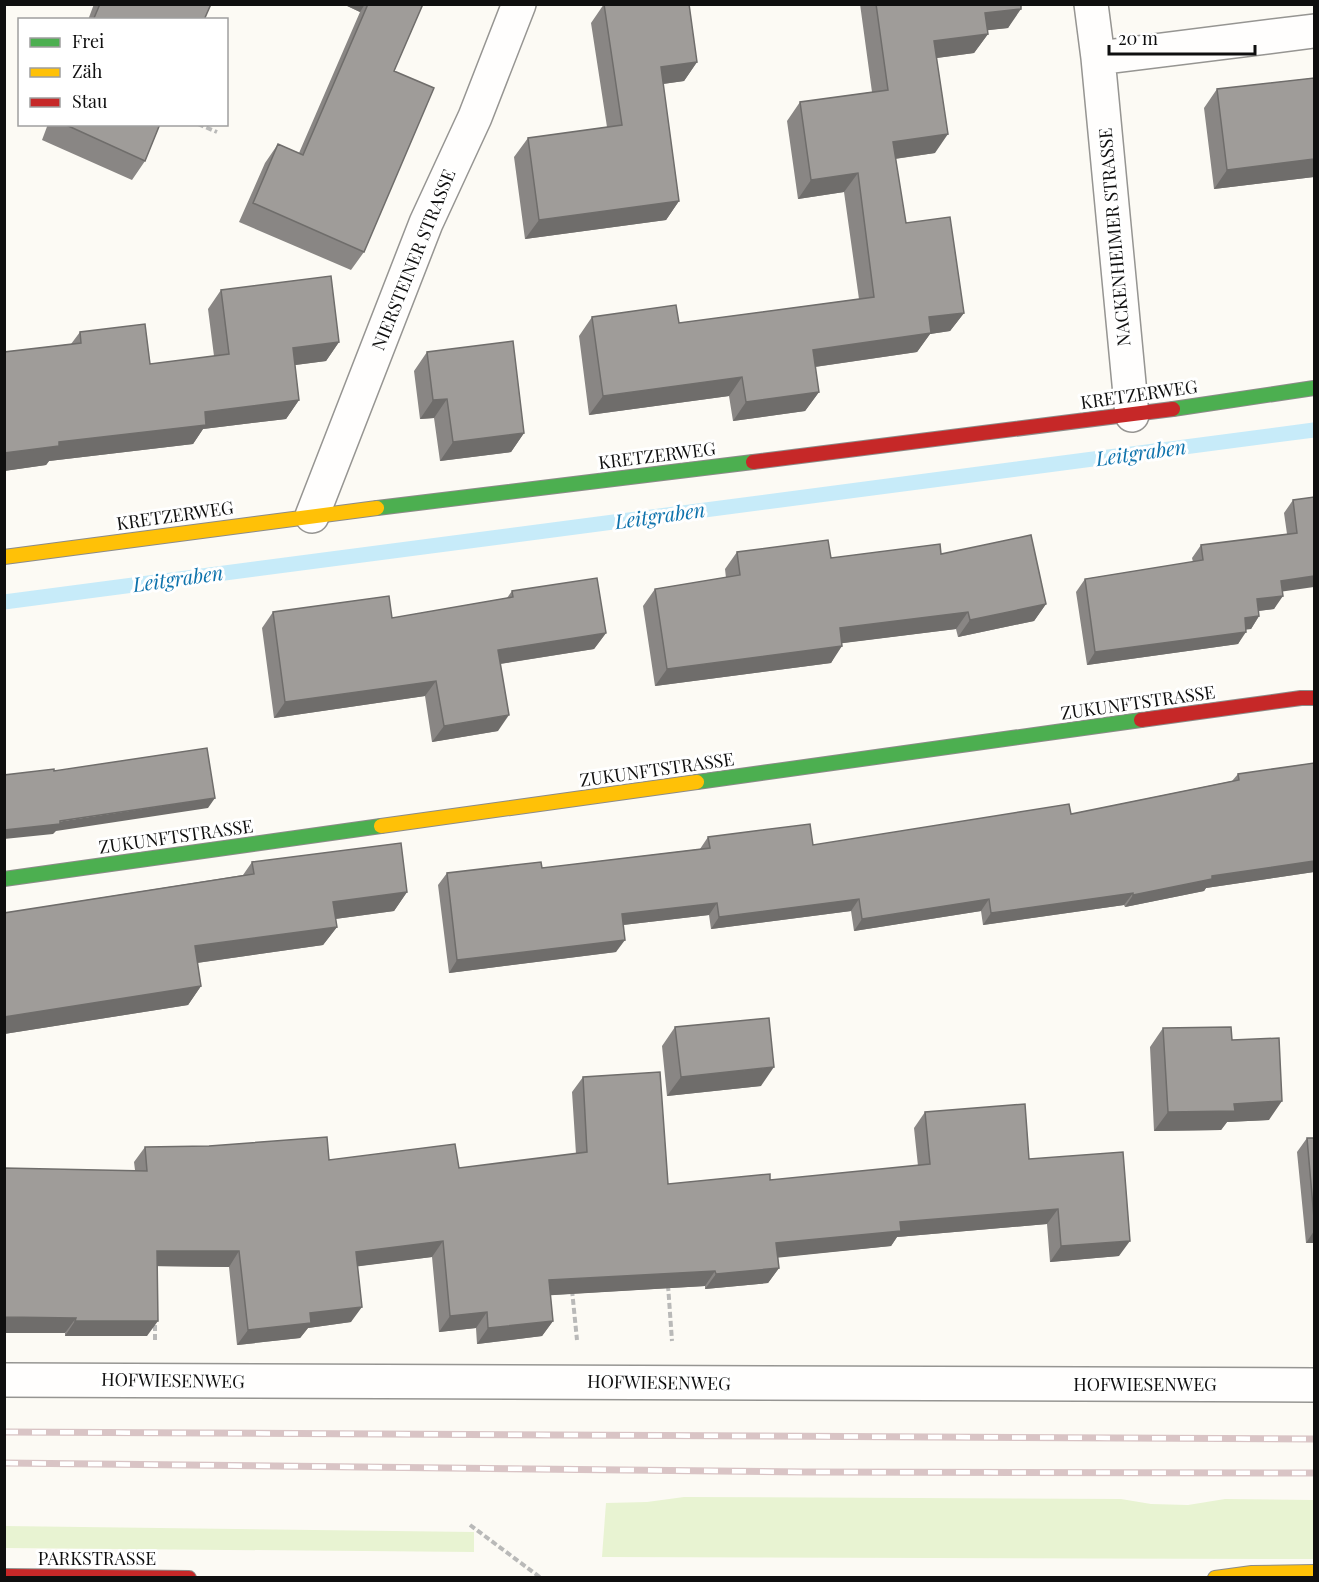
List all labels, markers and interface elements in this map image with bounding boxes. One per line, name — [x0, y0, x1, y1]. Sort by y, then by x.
legend — [18, 18, 228, 126]
scale bar — [1109, 18, 1254, 56]
text: 20 m — [1118, 26, 1158, 50]
text: Frei — [72, 29, 104, 53]
text: Zäh — [72, 59, 103, 83]
text: Stau — [72, 89, 108, 113]
street label: NACKENHEIMER STRASSE — [1092, 127, 1136, 347]
street label: NIERSTEINER STRASSE — [366, 165, 460, 354]
street label: KRETZERWEG — [1079, 374, 1199, 414]
water label: Leitgraben — [1093, 432, 1188, 471]
street label: KRETZERWEG — [597, 436, 717, 474]
street label: KRETZERWEG — [115, 495, 235, 535]
water label: Leitgraben — [612, 495, 707, 534]
water label: Leitgraben — [130, 558, 225, 597]
street label: ZUKUNFTSTRASSE — [1059, 679, 1217, 725]
street label: ZUKUNFTSTRASSE — [578, 746, 736, 792]
street label: ZUKUNFTSTRASSE — [97, 813, 255, 859]
street label: HOFWIESENWEG — [101, 1367, 245, 1393]
street label: HOFWIESENWEG — [587, 1369, 731, 1395]
street label: HOFWIESENWEG — [1073, 1372, 1217, 1396]
street label: PARKSTRASSE — [38, 1546, 156, 1570]

